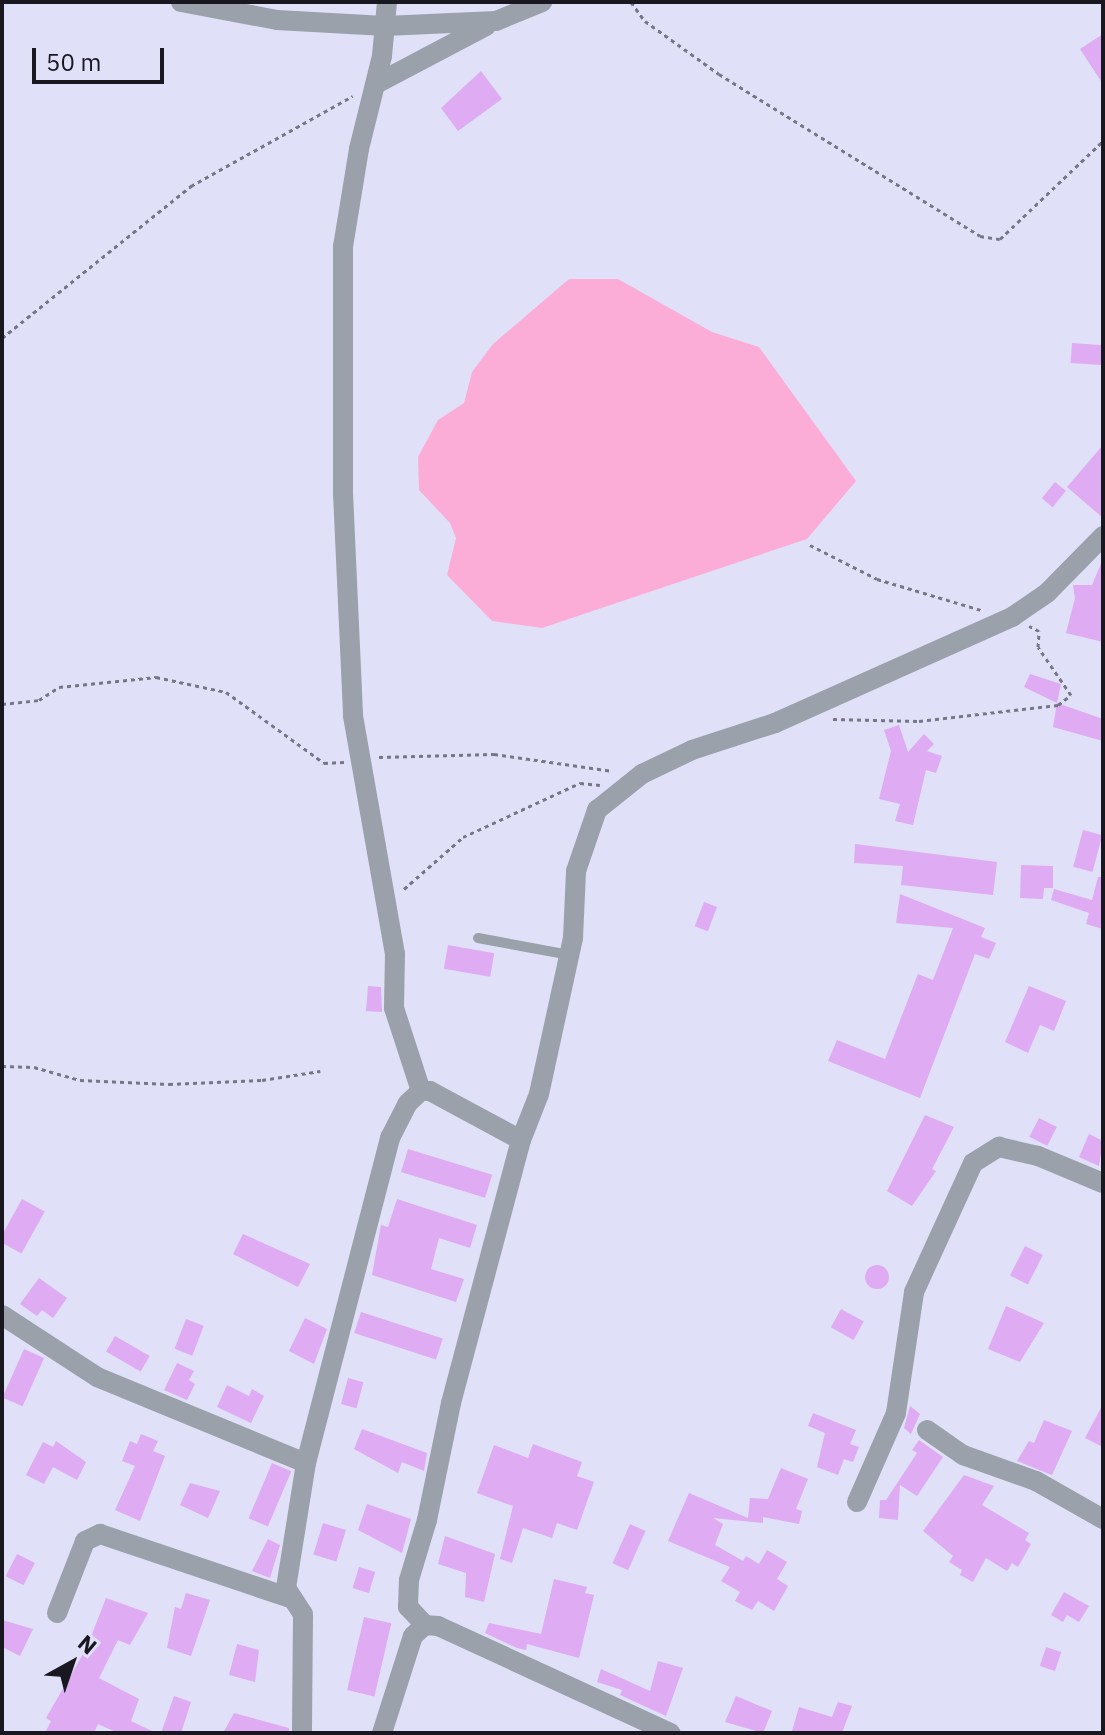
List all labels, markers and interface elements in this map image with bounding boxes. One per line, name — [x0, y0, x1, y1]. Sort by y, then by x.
scale bar — [36, 32, 168, 82]
text: 50 m — [46, 46, 101, 78]
north arrow — [32, 1623, 112, 1703]
text: N — [72, 1628, 103, 1660]

